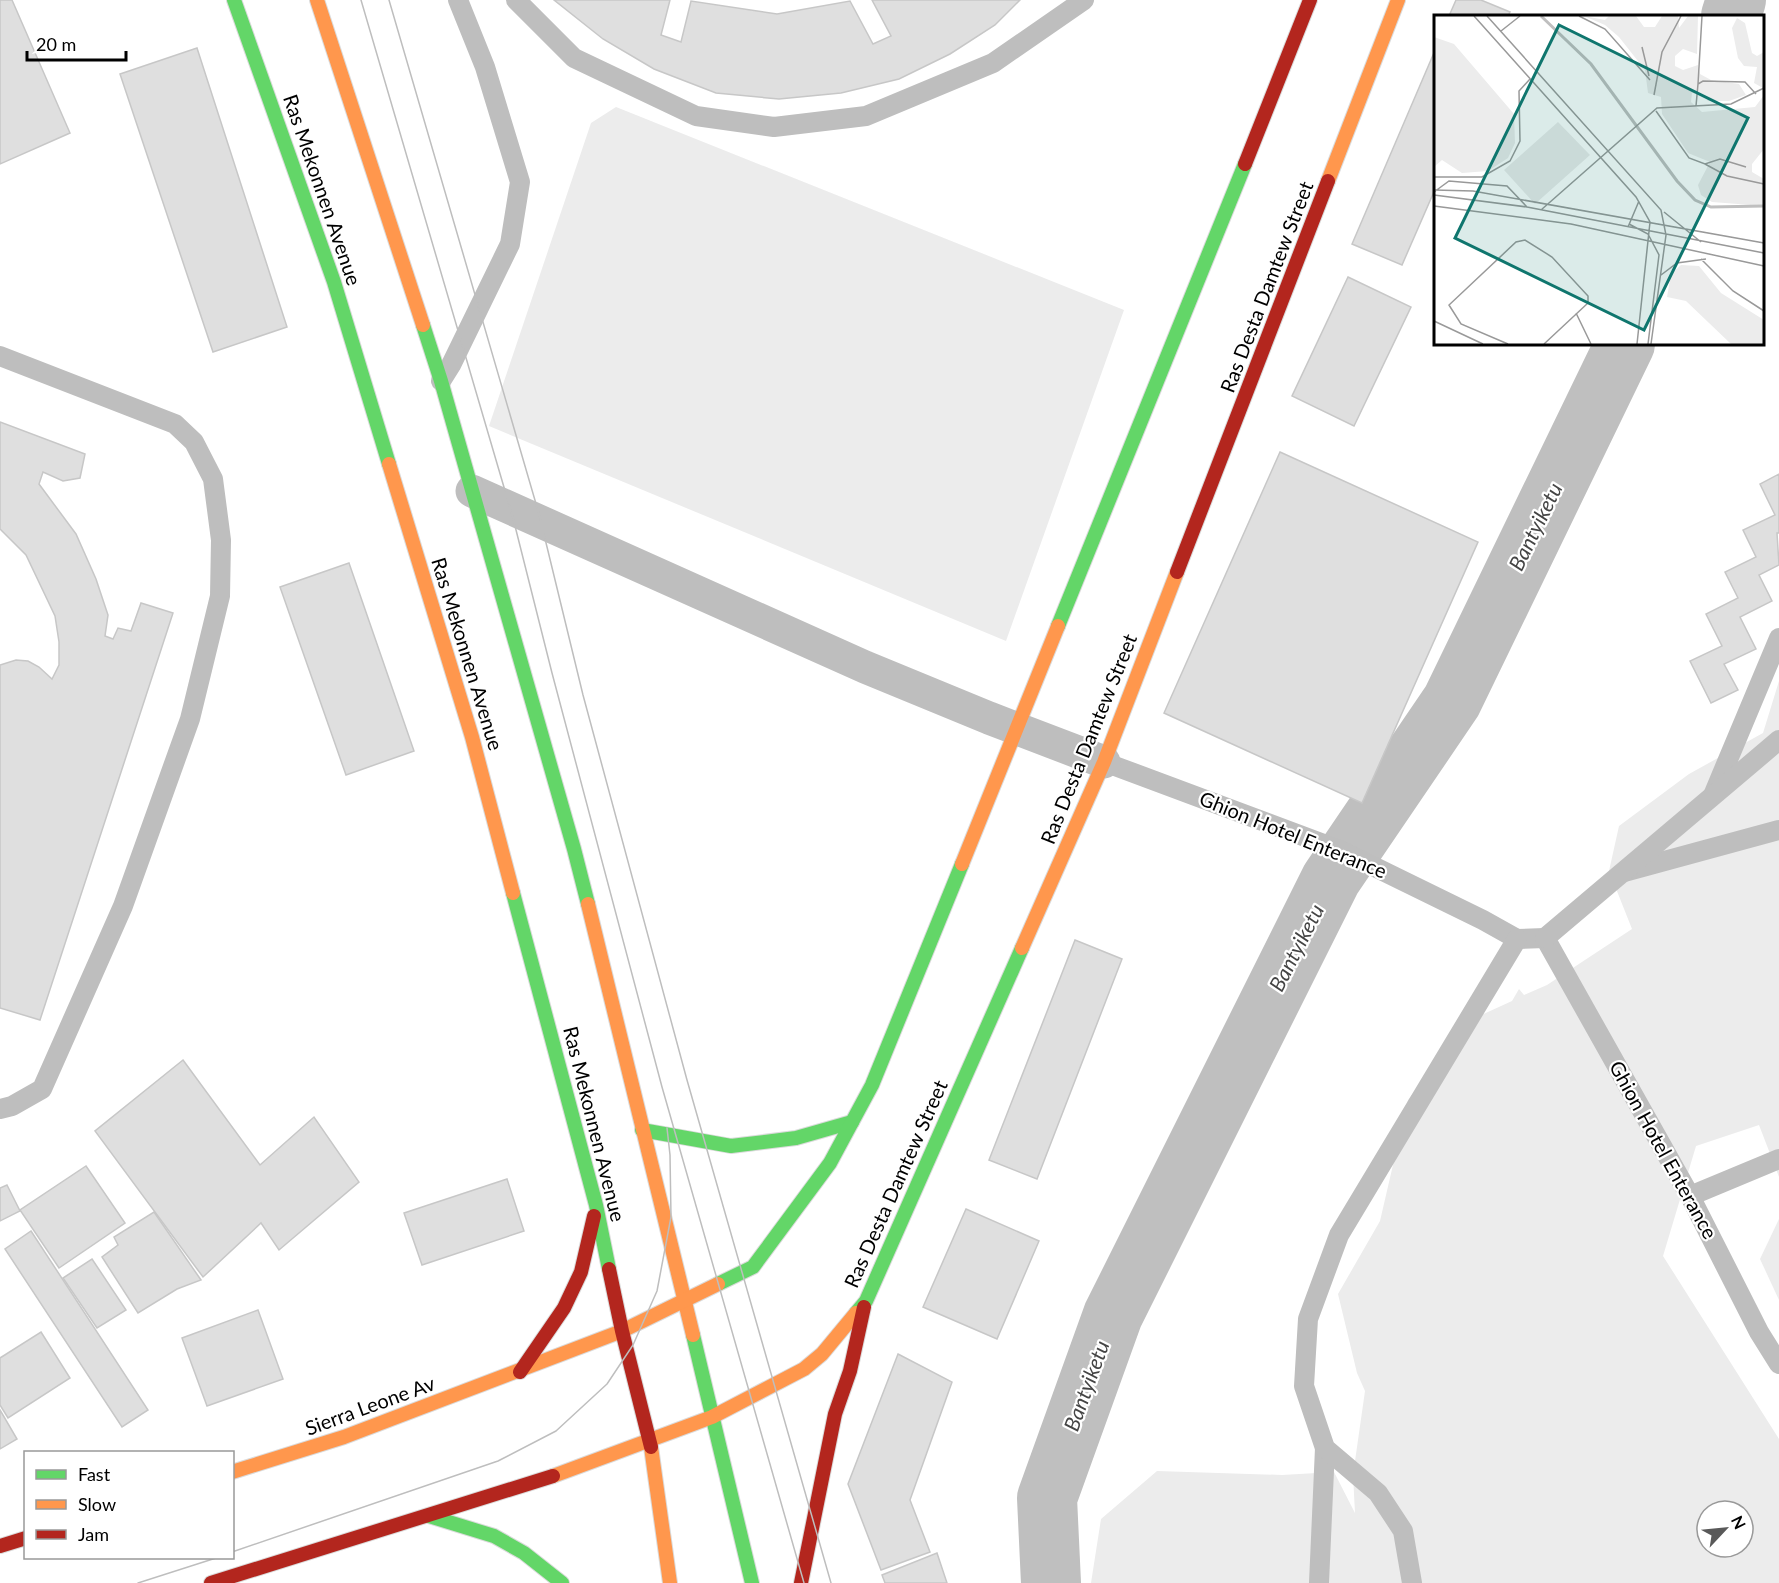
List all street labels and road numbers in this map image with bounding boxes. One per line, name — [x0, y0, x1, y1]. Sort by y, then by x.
street label: Ras Mekonnen Avenue — [279, 91, 367, 288]
street label: Ras Desta Damtew Street — [1215, 178, 1317, 396]
street label: Ras Mekonnen Avenue — [427, 554, 509, 753]
street label: Ras Desta Damtew Street — [1035, 630, 1141, 847]
street label: Ghion Hotel Enterance — [1196, 786, 1391, 883]
street label: Ras Mekonnen Avenue — [559, 1024, 631, 1224]
street label: Ghion Hotel Enterance — [1605, 1056, 1723, 1243]
street label: Ras Desta Damtew Street — [838, 1076, 952, 1291]
street label: Sierra Leone Av — [302, 1370, 438, 1440]

